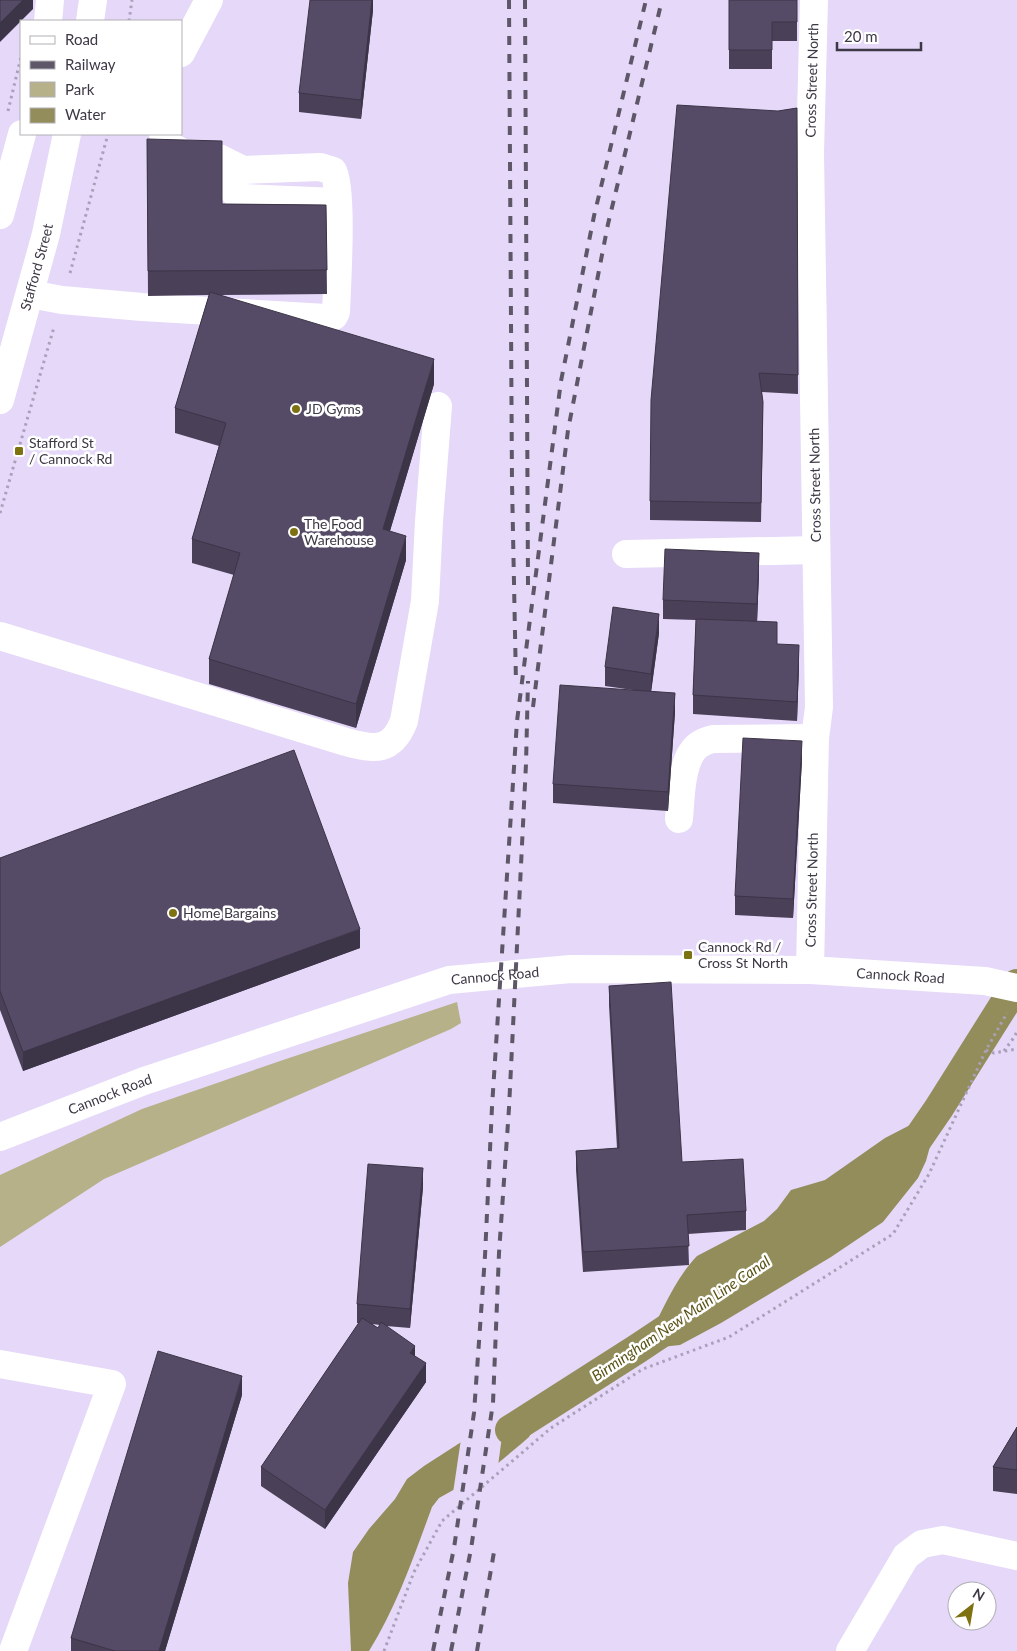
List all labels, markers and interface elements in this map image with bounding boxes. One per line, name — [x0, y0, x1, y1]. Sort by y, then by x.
legend — [20, 20, 182, 135]
scale bar — [837, 20, 921, 52]
street label: Cross Street North — [801, 23, 821, 138]
text: 20 m — [844, 27, 878, 45]
text: Road — [65, 30, 98, 48]
text: Railway — [65, 55, 116, 73]
text: Park — [65, 80, 95, 98]
text: Water — [65, 105, 106, 123]
street label: Stafford Street — [16, 222, 56, 312]
place label: JD Gyms — [306, 400, 361, 417]
marker: JD Gyms — [290, 403, 302, 415]
street label: Cross Street North — [805, 428, 824, 542]
place label: Stafford St / Cannock Rd — [29, 434, 112, 467]
marker: Stafford St / Cannock Rd — [13, 445, 25, 457]
place label: The Food Warehouse — [304, 515, 374, 548]
marker: The Food Warehouse — [288, 526, 300, 538]
street label: Cross Street North — [801, 832, 821, 948]
place label: Home Bargains — [183, 904, 276, 921]
marker: Home Bargains — [167, 907, 179, 919]
place label: Cannock Rd / Cross St North — [698, 938, 788, 971]
marker: Cannock Rd / Cross St North — [682, 949, 694, 961]
street label: Cannock Road — [450, 963, 540, 988]
street label: Cannock Road — [856, 964, 945, 986]
street label: Cannock Road — [66, 1070, 154, 1118]
water label: Birmingham New Main Line Canal — [588, 1251, 773, 1385]
north arrow — [947, 1581, 997, 1631]
text: N — [970, 1584, 988, 1604]

